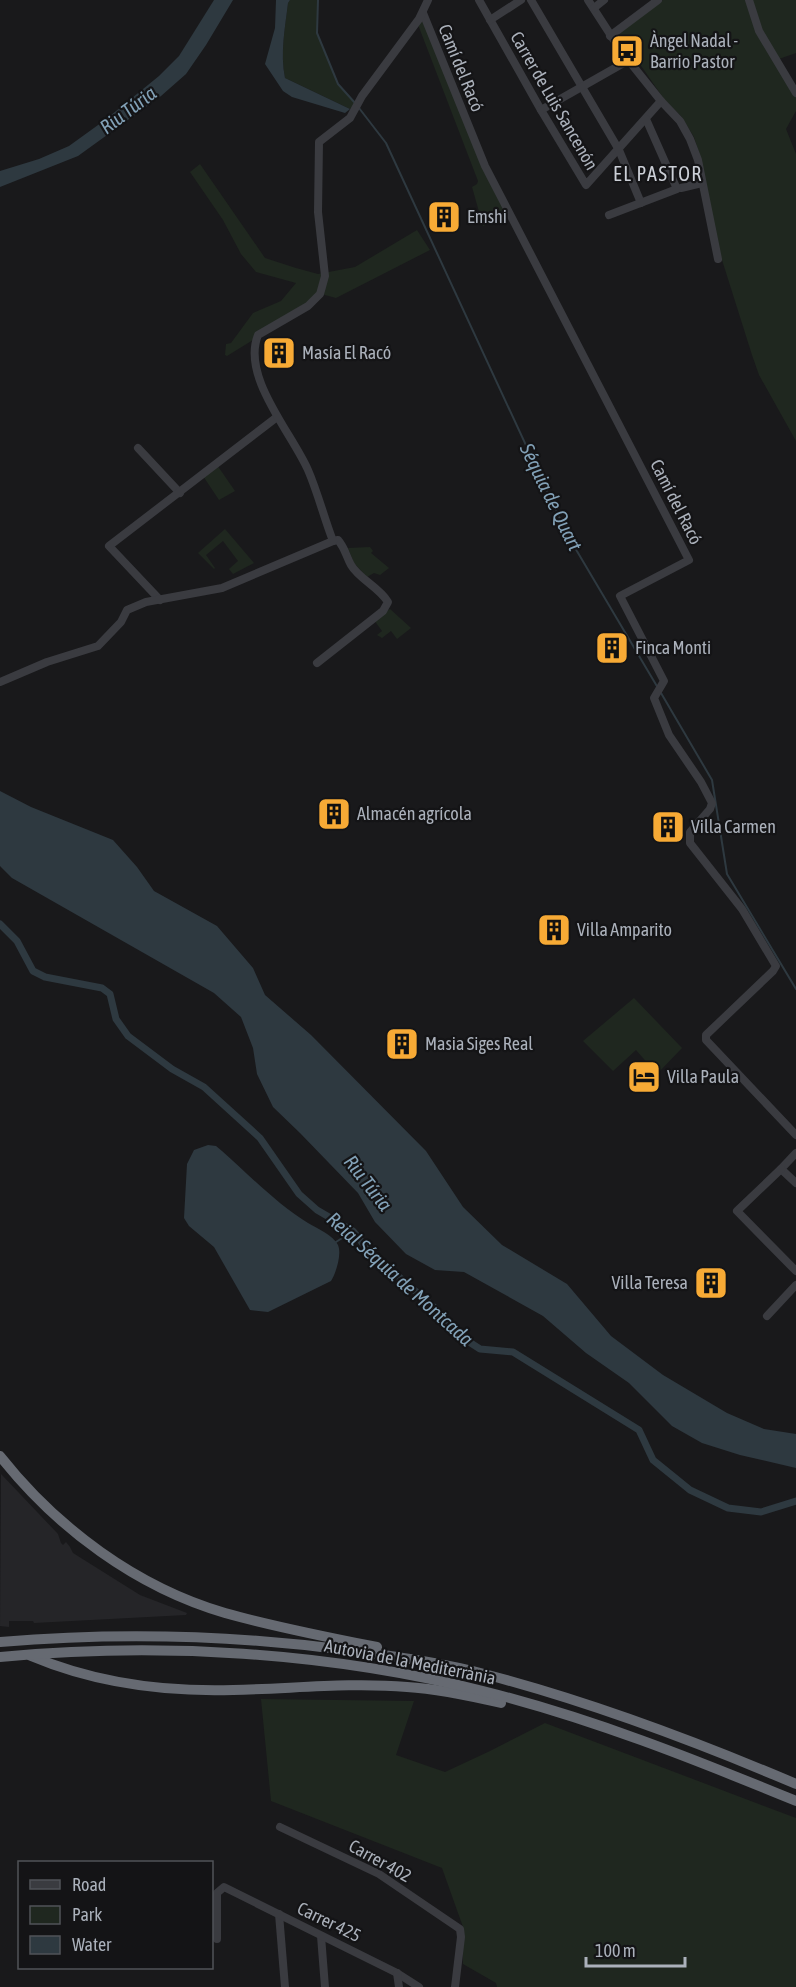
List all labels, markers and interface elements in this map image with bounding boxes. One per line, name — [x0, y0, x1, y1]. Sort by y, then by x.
street label: Camí del Racó — [434, 21, 489, 115]
street label: Carrer de Luis Sancenón — [506, 28, 603, 174]
place label: Àngel Nadal - Barrio Pastor — [650, 30, 738, 72]
bus stop icon: Àngel Nadal - Barrio Pastor — [609, 33, 645, 69]
water label: Riu Túria — [95, 81, 160, 138]
district label: EL PASTOR — [613, 162, 703, 185]
building icon: Emshi — [426, 199, 462, 235]
place label: Emshi — [467, 206, 507, 227]
building icon: Masía El Racó — [261, 335, 297, 371]
place label: Masía El Racó — [302, 342, 391, 363]
water label: Séquia de Quart — [515, 439, 587, 554]
street label: Camí del Racó — [646, 456, 707, 548]
building icon: Finca Monti — [594, 630, 630, 666]
place label: Finca Monti — [635, 637, 711, 658]
building icon: Almacén agrícola — [316, 796, 352, 832]
place label: Almacén agrícola — [357, 803, 472, 824]
building icon: Villa Carmen — [650, 809, 686, 845]
place label: Villa Carmen — [691, 816, 776, 837]
building icon: Villa Amparito — [536, 912, 572, 948]
place label: Villa Amparito — [577, 919, 672, 940]
building icon: Masia Siges Real — [384, 1026, 420, 1062]
place label: Masia Siges Real — [425, 1033, 533, 1054]
hotel icon: Villa Paula — [626, 1059, 662, 1095]
place label: Villa Paula — [667, 1066, 739, 1087]
water label: Riu Túria — [340, 1150, 397, 1215]
water label: Reial Séquia de Montcada — [323, 1207, 478, 1350]
building icon: Villa Teresa — [693, 1265, 729, 1301]
place label: Villa Teresa — [611, 1272, 688, 1293]
street label: Autovia de la Mediterrània — [323, 1635, 497, 1688]
street label: Carrer 402 — [345, 1835, 415, 1886]
legend — [18, 1861, 213, 1969]
text: Road — [72, 1874, 106, 1895]
street label: Carrer 425 — [294, 1897, 365, 1946]
text: Park — [72, 1904, 102, 1925]
scale bar — [586, 1930, 685, 1968]
text: Water — [72, 1934, 112, 1955]
text: 100 m — [595, 1940, 636, 1961]

